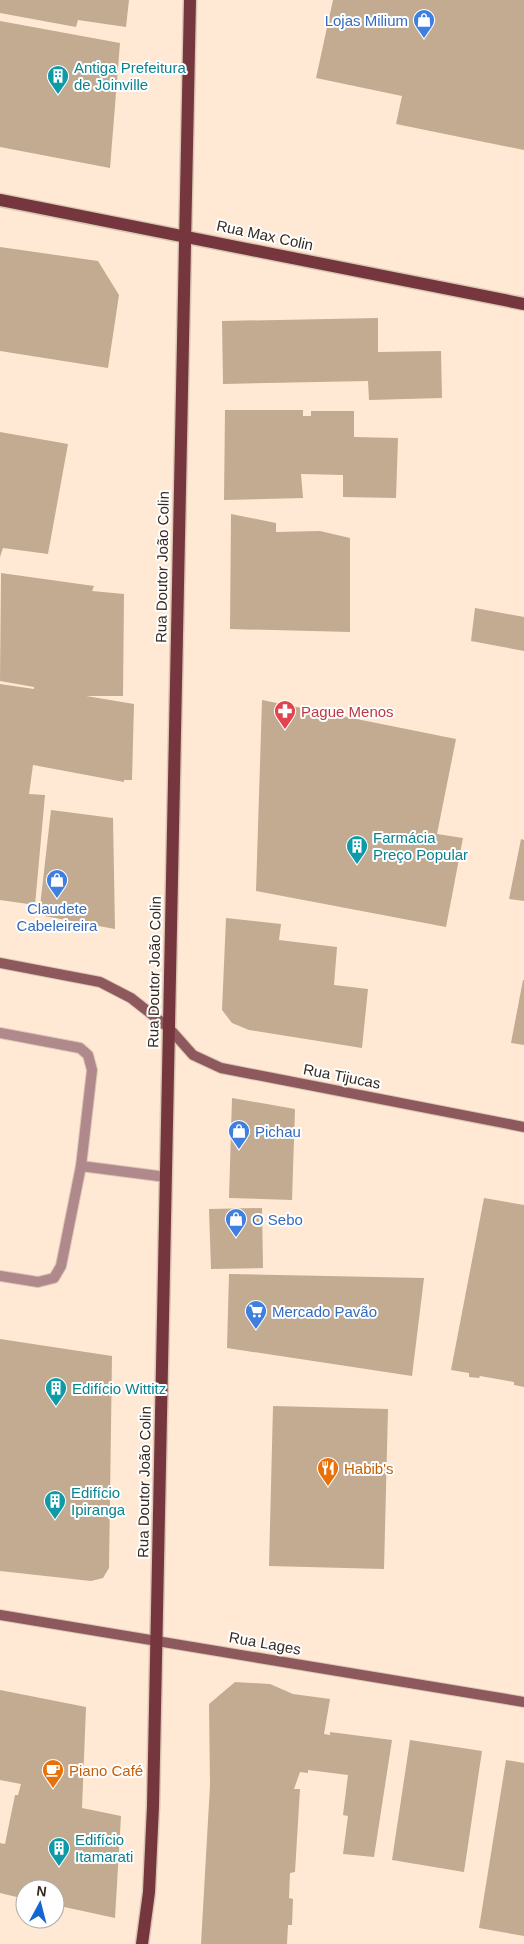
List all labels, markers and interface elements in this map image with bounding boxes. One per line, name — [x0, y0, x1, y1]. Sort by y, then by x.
shop icon: Lojas Milium — [412, 8, 436, 39]
place label: Lojas Milium — [325, 12, 408, 29]
place label: Antiga Prefeitura de Joinville — [74, 59, 186, 93]
building icon: Antiga Prefeitura de Joinville — [46, 64, 70, 95]
street label: Rua Max Colin — [215, 216, 315, 254]
street label: Rua Doutor João Colin — [152, 491, 172, 643]
pharmacy icon: Pague Menos — [273, 699, 297, 730]
place label: Pague Menos — [301, 703, 394, 720]
place label: Farmácia Preço Popular — [373, 829, 468, 863]
building icon: Farmácia Preço Popular — [345, 834, 369, 865]
shop icon: Claudete Cabeleireira — [45, 868, 69, 899]
street label: Rua Doutor João Colin — [144, 896, 164, 1048]
place label: Claudete Cabeleireira — [17, 900, 98, 934]
street label: Rua Tijucas — [302, 1060, 382, 1092]
shop icon: Pichau — [227, 1119, 251, 1150]
place label: Pichau — [255, 1123, 301, 1140]
shop icon: O Sebo — [224, 1207, 248, 1238]
place label: O Sebo — [252, 1211, 303, 1228]
supermarket icon: Mercado Pavão — [244, 1299, 268, 1330]
place label: Mercado Pavão — [272, 1303, 377, 1320]
building icon: Edifício Wittitz — [44, 1376, 68, 1407]
place label: Edifício Wittitz — [72, 1380, 166, 1397]
street label: Rua Doutor João Colin — [134, 1406, 154, 1558]
restaurant icon: Habib's — [316, 1456, 340, 1487]
place label: Habib's — [344, 1460, 394, 1477]
place label: Edifício Ipiranga — [71, 1484, 126, 1518]
building icon: Edifício Ipiranga — [43, 1489, 67, 1520]
street label: Rua Lages — [228, 1628, 302, 1658]
cafe icon: Piano Café — [41, 1758, 65, 1789]
place label: Piano Café — [69, 1762, 143, 1779]
place label: Edifício Itamarati — [75, 1831, 133, 1865]
building icon: Edifício Itamarati — [47, 1836, 71, 1867]
north arrow — [15, 1879, 65, 1929]
text: N — [36, 1883, 48, 1900]

